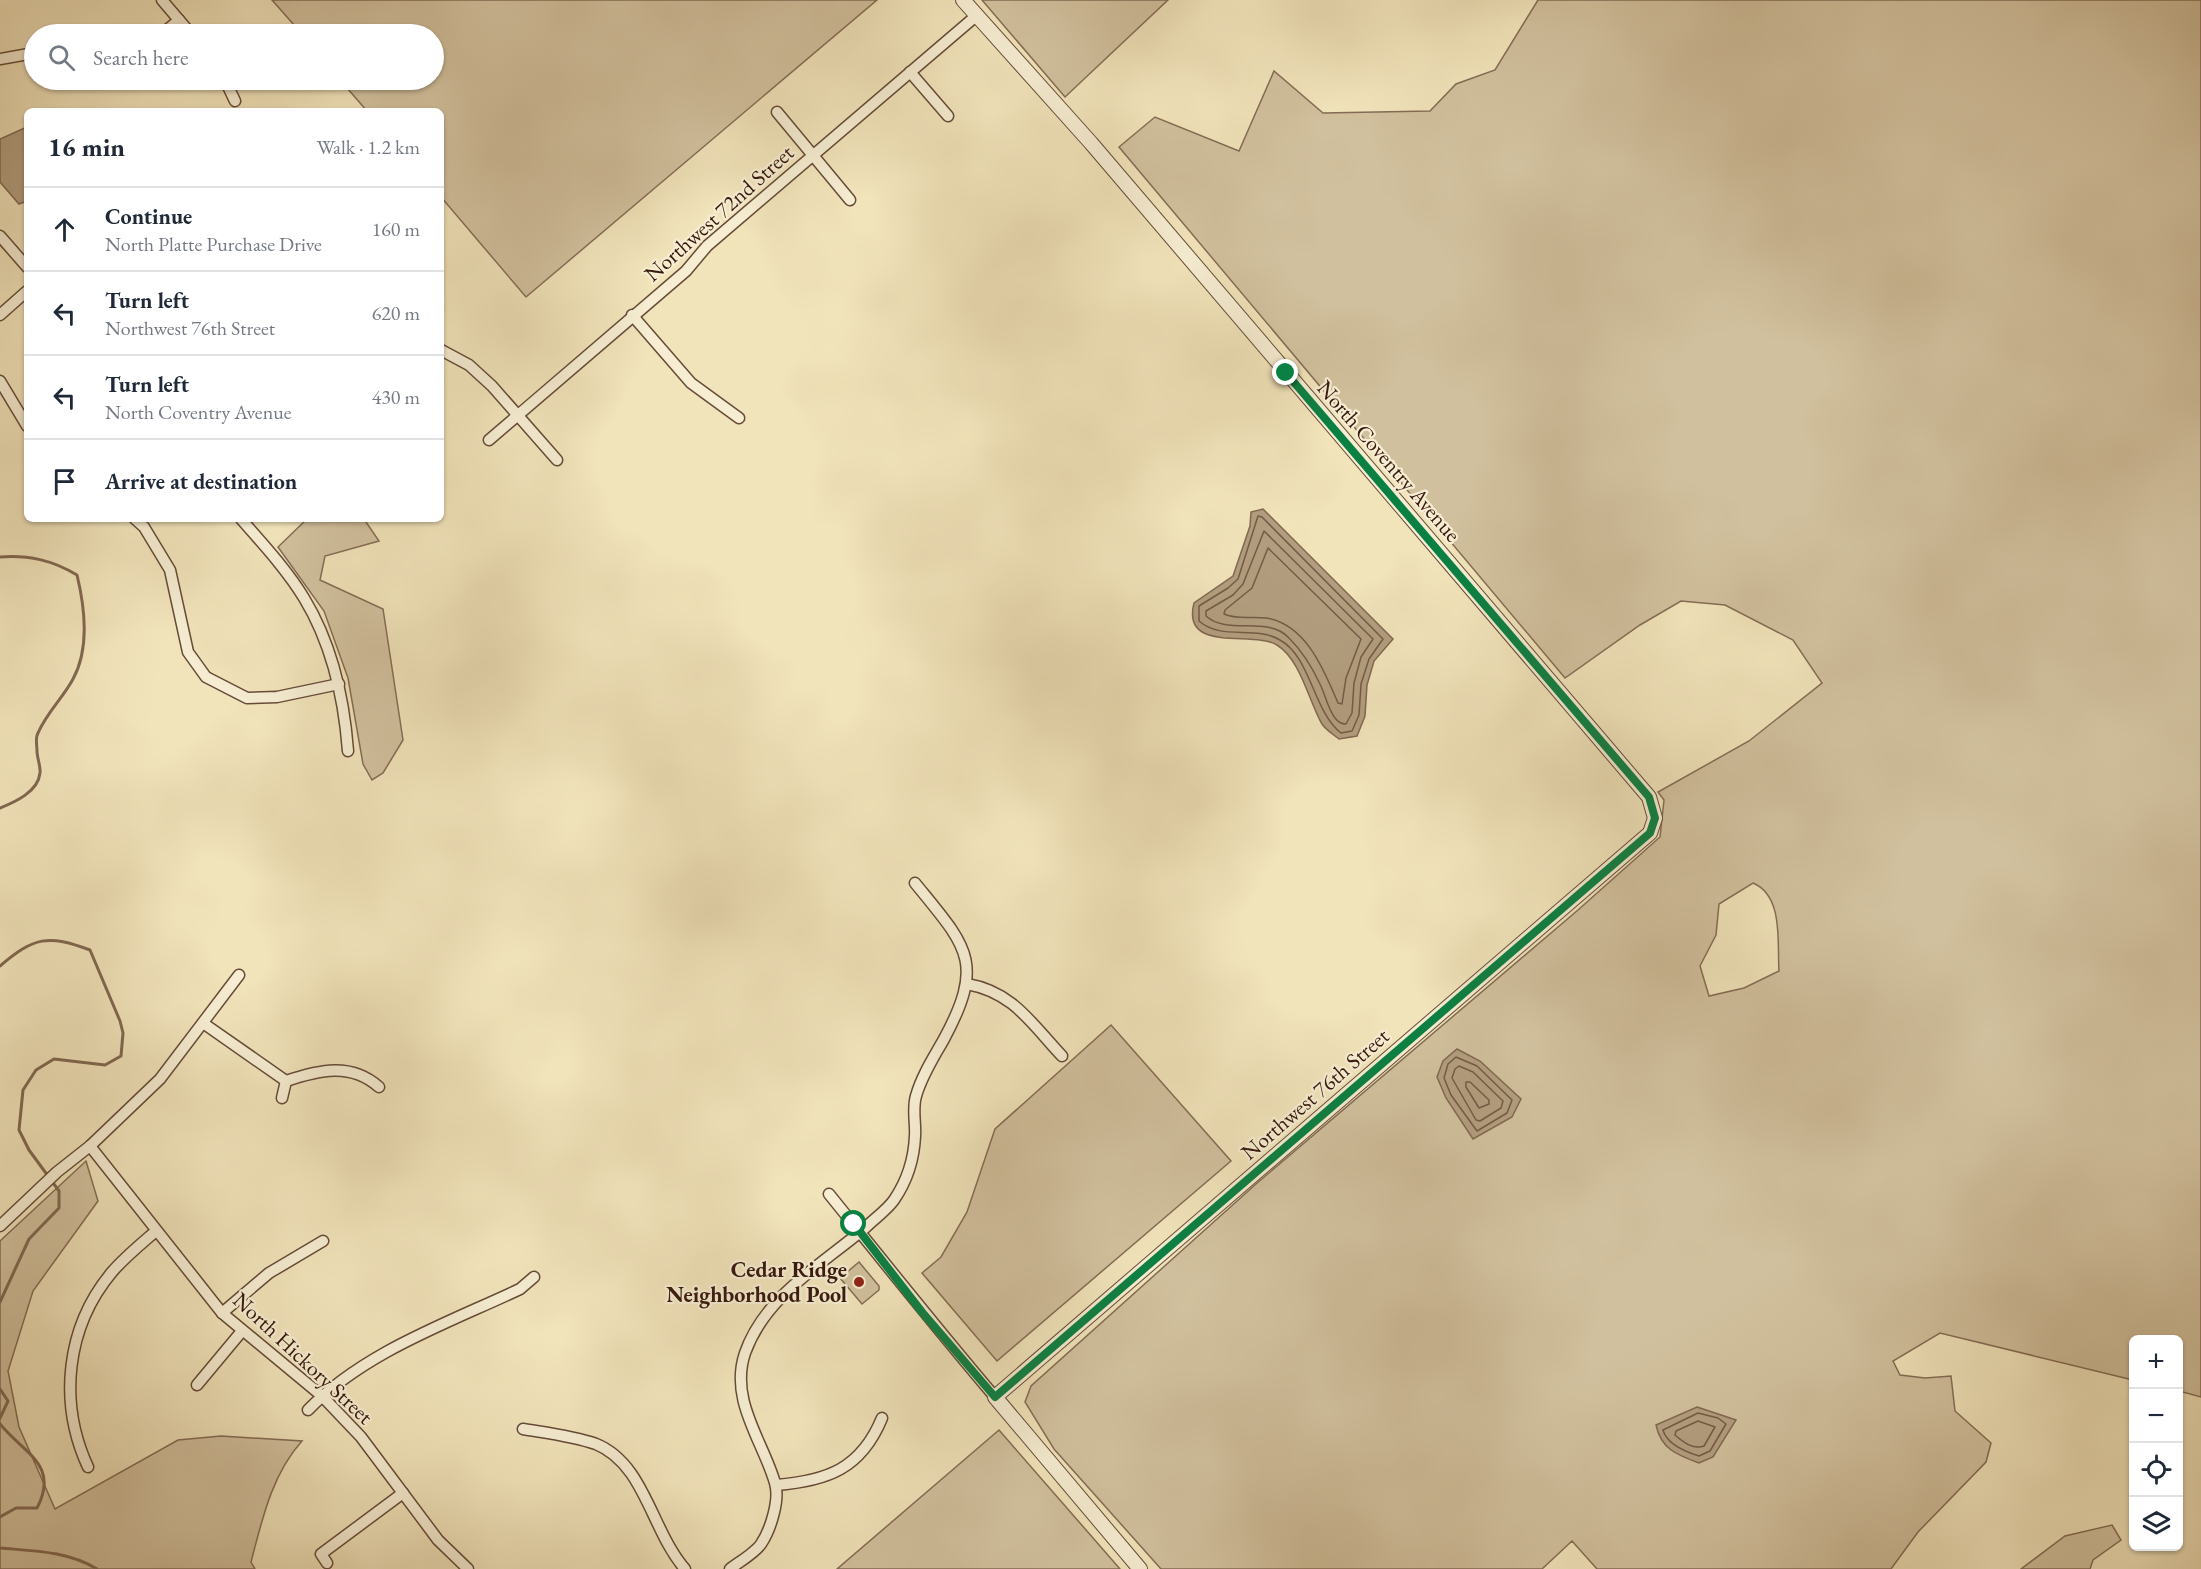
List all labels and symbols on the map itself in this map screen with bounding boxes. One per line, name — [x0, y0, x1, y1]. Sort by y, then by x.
street label: Northwest 72nd Street — [638, 138, 800, 288]
route end — [1272, 359, 1298, 385]
street label: North Coventry Avenue — [1311, 374, 1468, 548]
street label: Northwest 76th Street — [1235, 1022, 1395, 1166]
route start — [840, 1210, 866, 1236]
place label: Cedar Ridge Neighborhood Pool — [666, 1255, 847, 1309]
marker: Cedar Ridge Neighborhood Pool — [852, 1275, 866, 1289]
street label: North Hickory Street — [227, 1286, 379, 1431]

